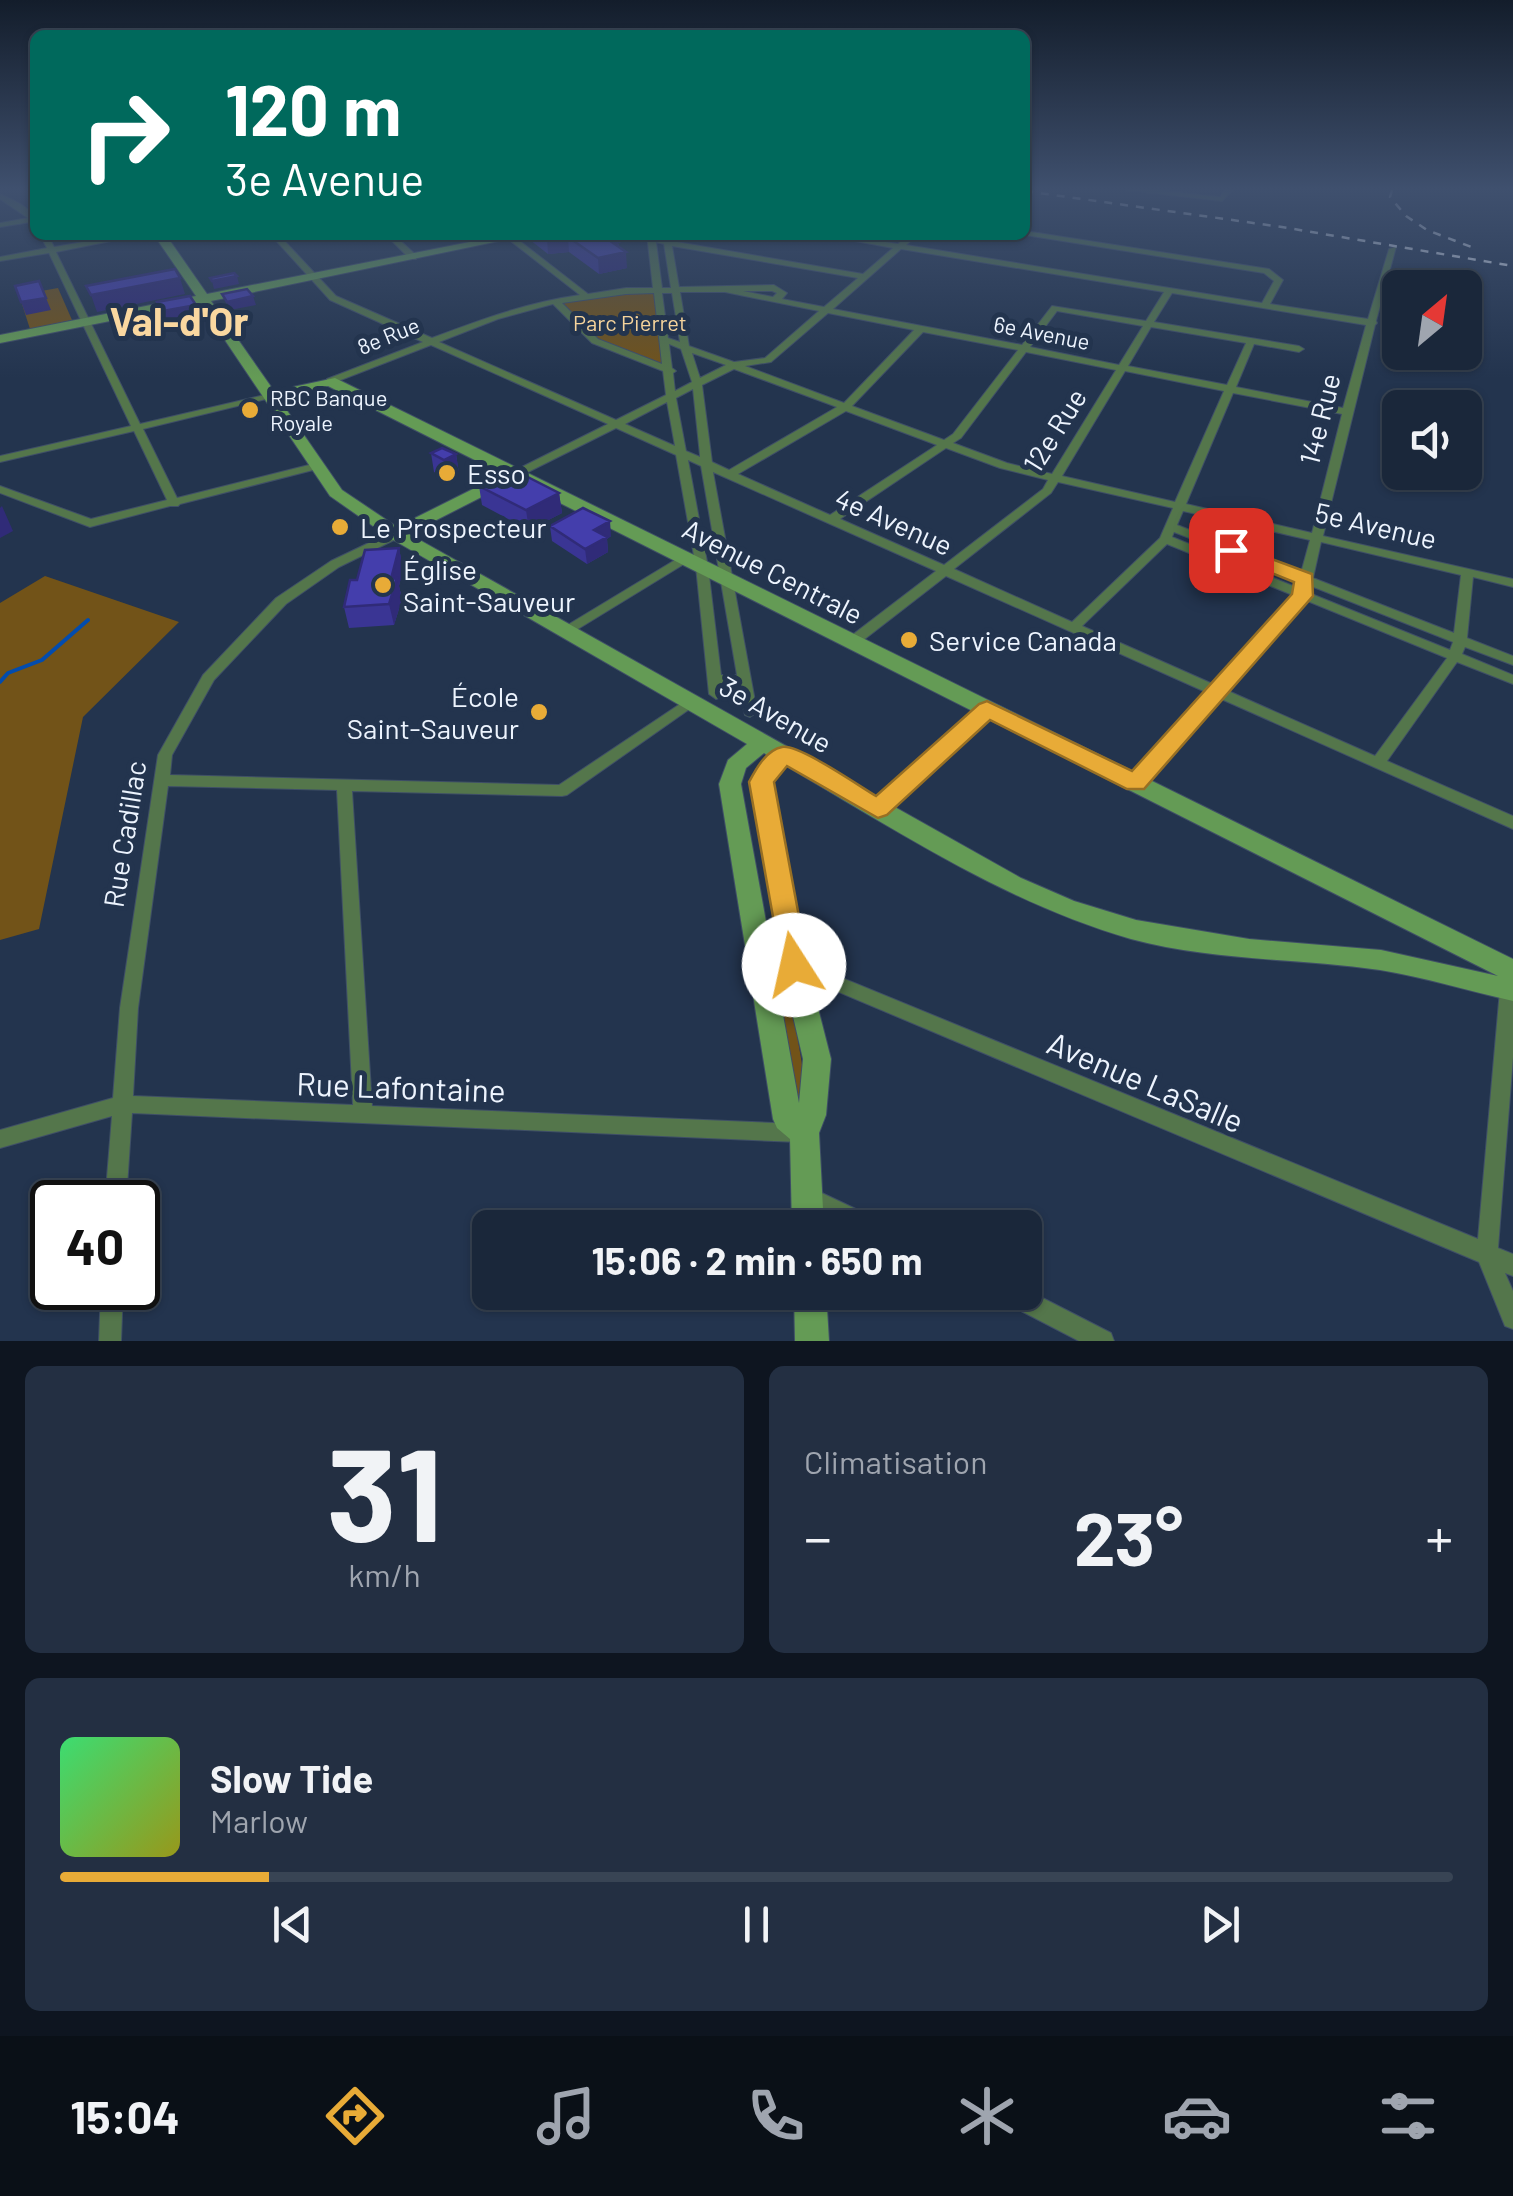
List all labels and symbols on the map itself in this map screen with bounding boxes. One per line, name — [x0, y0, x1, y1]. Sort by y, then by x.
north arrow — [1382, 270, 1482, 370]
district label: Val-d'Or — [109, 296, 249, 344]
park label: Parc Pierret — [573, 309, 687, 335]
street label: 6e Avenue — [992, 310, 1092, 354]
street label: 8e Rue — [353, 311, 423, 359]
street label: 14e Rue — [1291, 370, 1347, 468]
street label: 12e Rue — [1015, 382, 1093, 478]
place label: RBC Banque Royale — [270, 384, 387, 435]
marker: RBC Banque Royale — [239, 399, 261, 421]
place label: Esso — [467, 456, 526, 490]
marker: Esso — [436, 462, 458, 484]
street label: 4e Avenue — [830, 480, 958, 562]
street label: 5e Avenue — [1312, 494, 1440, 556]
pin — [1189, 508, 1274, 593]
place label: Le Prospecteur — [360, 510, 546, 544]
street label: Avenue Centrale — [677, 511, 869, 631]
marker: Le Prospecteur — [329, 516, 351, 538]
place label: Église Saint-Sauveur — [403, 552, 575, 618]
marker: Église Saint-Sauveur — [372, 574, 394, 596]
place label: Service Canada — [929, 623, 1117, 657]
marker: Service Canada — [898, 629, 920, 651]
street label: 3e Avenue — [714, 668, 838, 760]
place label: École Saint-Sauveur — [347, 679, 519, 745]
marker: École Saint-Sauveur — [528, 701, 550, 723]
street label: Rue Cadillac — [96, 758, 152, 910]
position arrow — [742, 913, 846, 1017]
street label: Avenue LaSalle — [1042, 1023, 1250, 1139]
street label: Rue Lafontaine — [296, 1063, 506, 1109]
speed limit sign: 40 — [30, 1180, 160, 1310]

